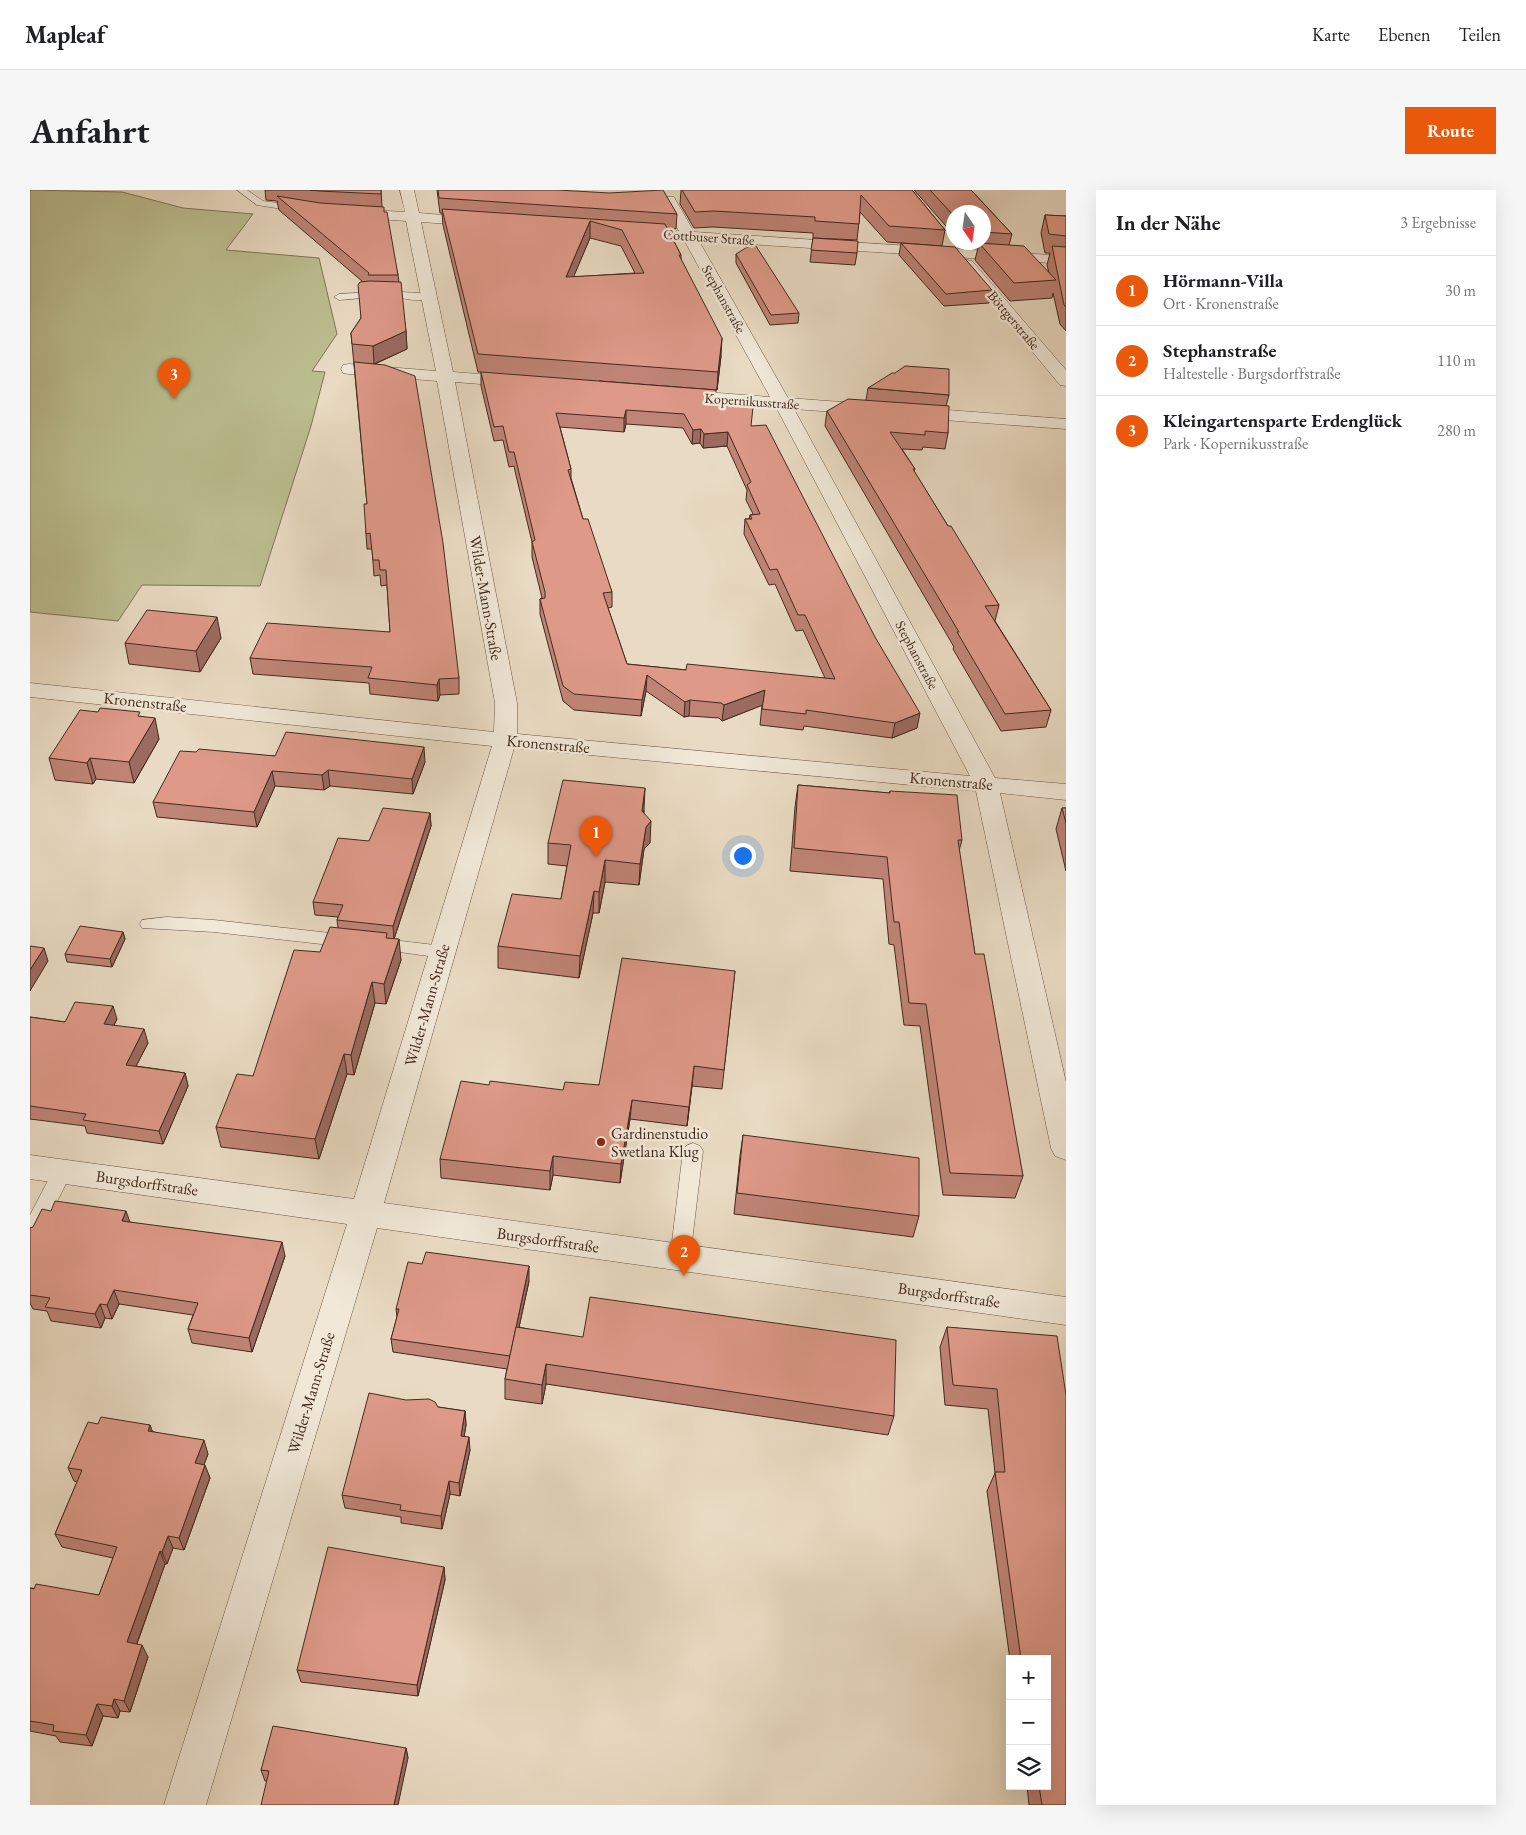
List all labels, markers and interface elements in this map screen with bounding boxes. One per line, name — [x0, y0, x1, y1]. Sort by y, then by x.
text: Mapleaf — [25, 19, 106, 50]
text: Karte — [1312, 23, 1350, 46]
text: Ebenen — [1378, 23, 1431, 46]
text: Teilen — [1459, 23, 1501, 46]
button: Route — [1405, 107, 1496, 154]
text: Anfahrt — [30, 108, 150, 153]
north arrow — [946, 205, 991, 250]
text: In der Nähe — [1116, 209, 1221, 236]
text: 3 Ergebnisse — [1400, 212, 1476, 233]
street label: Cottbuser Straße — [663, 225, 756, 249]
street label: Stephanstraße — [698, 262, 750, 337]
text: Hörmann-Villa — [1163, 268, 1283, 293]
text: 1 — [1128, 280, 1136, 301]
text: 30 m — [1445, 280, 1476, 301]
street label: Böttgerstraße — [984, 287, 1044, 354]
text: Ort · Kronenstraße — [1163, 293, 1279, 314]
text: Stephanstraße — [1163, 338, 1276, 363]
text: 2 — [1128, 350, 1136, 371]
text: 110 m — [1437, 350, 1476, 371]
pin: 3 — [158, 358, 190, 399]
text: Haltestelle · Burgsdorffstraße — [1163, 363, 1340, 384]
street label: Kopernikusstraße — [704, 389, 800, 413]
text: Kleingartensparte Erdenglück — [1163, 408, 1402, 433]
text: 3 — [1128, 420, 1136, 441]
text: 280 m — [1437, 420, 1476, 441]
text: Park · Kopernikusstraße — [1163, 433, 1308, 454]
street label: Wilder-Mann-Straße — [465, 534, 507, 662]
street label: Stephanstraße — [891, 618, 943, 693]
street label: Kronenstraße — [102, 687, 188, 717]
street label: Kronenstraße — [505, 730, 591, 758]
street label: Kronenstraße — [908, 767, 994, 795]
pin: 1 — [580, 816, 612, 857]
your location — [730, 843, 756, 869]
street label: Wilder-Mann-Straße — [399, 941, 455, 1069]
place label: Gardinenstudio Swetlana Klug — [611, 1123, 708, 1162]
marker: Gardinenstudio Swetlana Klug — [595, 1136, 607, 1148]
street label: Burgsdorffstraße — [95, 1165, 199, 1201]
street label: Burgsdorffstraße — [496, 1222, 600, 1258]
pin: 2 — [668, 1235, 700, 1276]
street label: Burgsdorffstraße — [897, 1277, 1001, 1313]
street label: Wilder-Mann-Straße — [282, 1329, 340, 1457]
map controls — [1006, 1655, 1051, 1790]
button: + — [1006, 1655, 1051, 1700]
button: − — [1006, 1700, 1051, 1745]
button: layers — [1006, 1745, 1051, 1790]

